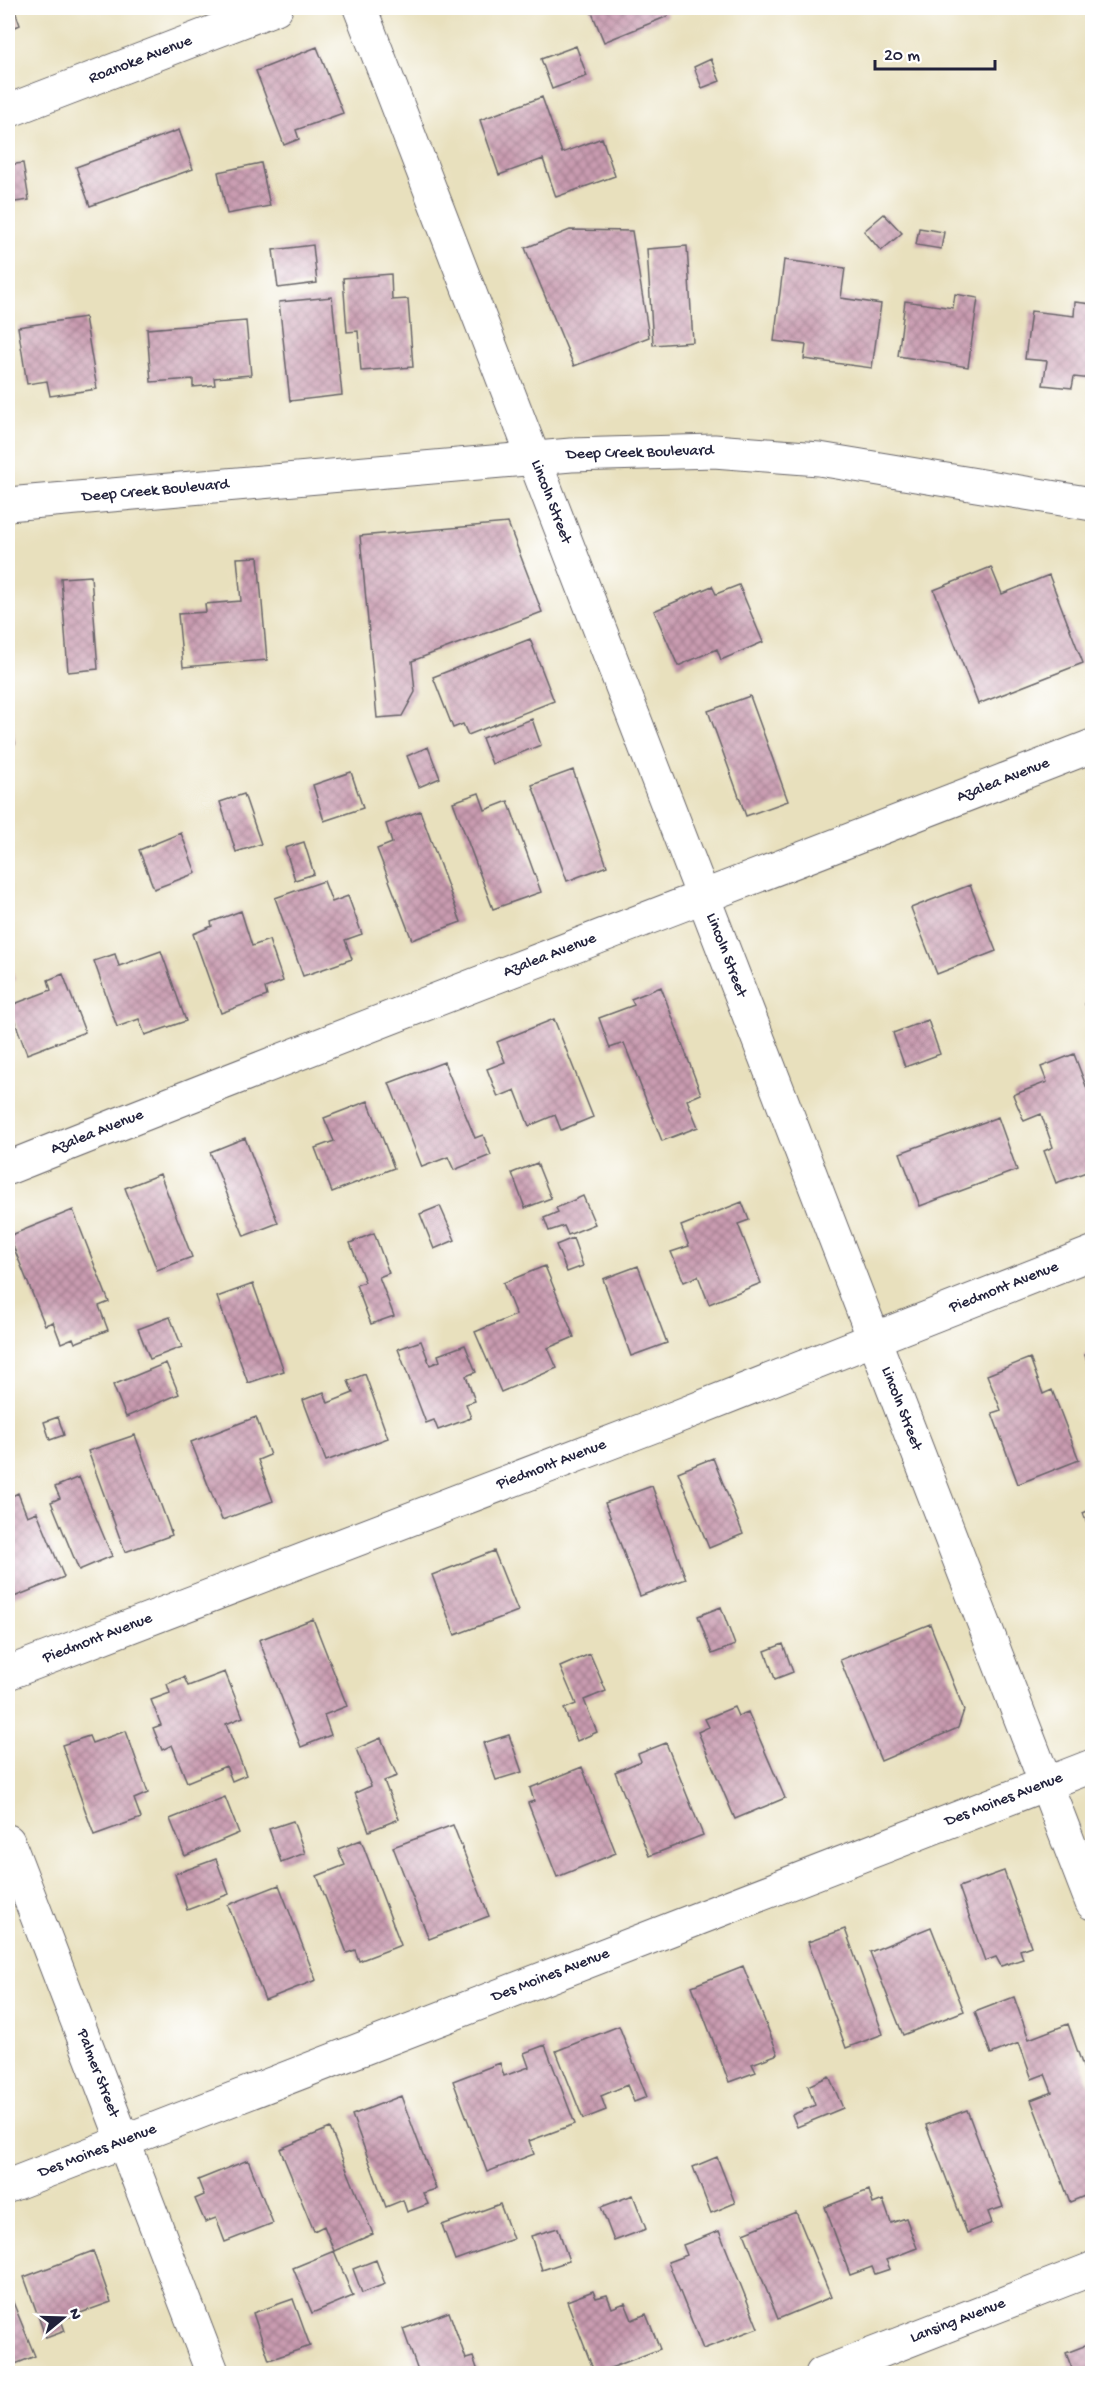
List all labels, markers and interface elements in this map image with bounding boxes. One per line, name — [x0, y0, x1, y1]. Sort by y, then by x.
street label: Roanoke Avenue — [86, 31, 195, 88]
scale bar — [875, 33, 995, 71]
text: 20 m — [884, 46, 920, 67]
street label: Deep Creek Boulevard — [565, 441, 715, 465]
street label: Lincoln Street — [526, 457, 576, 548]
street label: Deep Creek Boulevard — [80, 475, 231, 507]
street label: Azalea Avenue — [954, 754, 1053, 807]
street label: Lincoln Street — [701, 911, 751, 1001]
street label: Azalea Avenue — [501, 929, 600, 982]
street label: Azalea Avenue — [48, 1105, 147, 1159]
street label: Piedmont Avenue — [946, 1257, 1062, 1318]
street label: Lincoln Street — [876, 1364, 926, 1455]
street label: Piedmont Avenue — [493, 1435, 610, 1495]
street label: Piedmont Avenue — [39, 1609, 156, 1669]
street label: Des Moines Avenue — [941, 1768, 1066, 1832]
street label: Des Moines Avenue — [488, 1944, 613, 2008]
street label: Palmer Street — [71, 2026, 123, 2122]
street label: Des Moines Avenue — [35, 2120, 160, 2183]
north arrow — [33, 2288, 93, 2348]
street label: Lansing Avenue — [908, 2294, 1009, 2348]
text: N — [63, 2306, 85, 2323]

